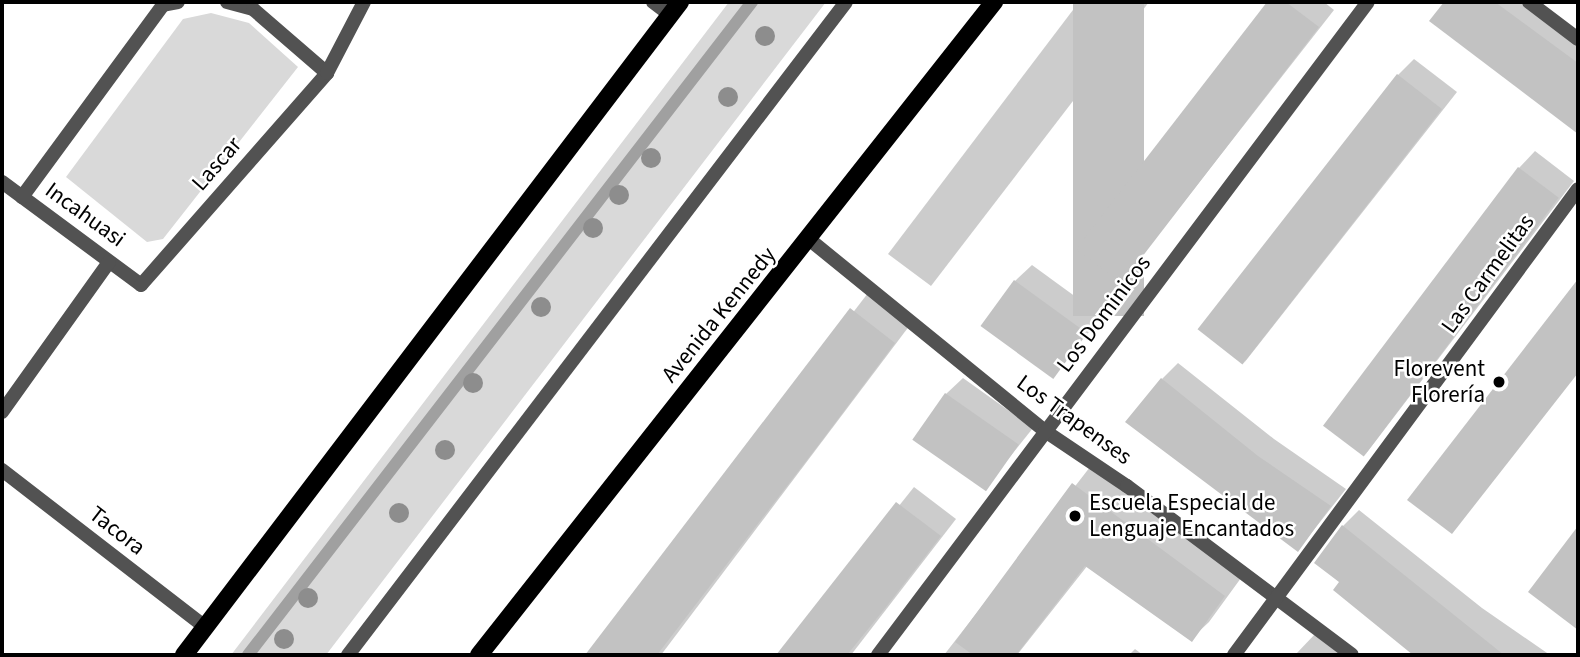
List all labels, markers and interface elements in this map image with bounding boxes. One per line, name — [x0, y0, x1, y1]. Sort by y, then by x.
street label: Lascar — [186, 131, 248, 197]
street label: Incahuasi — [40, 177, 130, 253]
street label: Las Carmelitas — [1436, 209, 1540, 339]
street label: Avenida Kennedy — [656, 242, 782, 388]
street label: Los Dominicos — [1051, 250, 1157, 378]
place label: Florevent Florería — [1394, 355, 1485, 409]
street label: Los Trapenses — [1011, 369, 1137, 471]
marker: Florevent Florería — [1491, 374, 1507, 390]
place label: Escuela Especial de Lenguaje Encantados — [1089, 489, 1294, 543]
street label: Tacora — [83, 501, 151, 561]
marker: Escuela Especial de Lenguaje Encantados — [1067, 508, 1083, 524]

